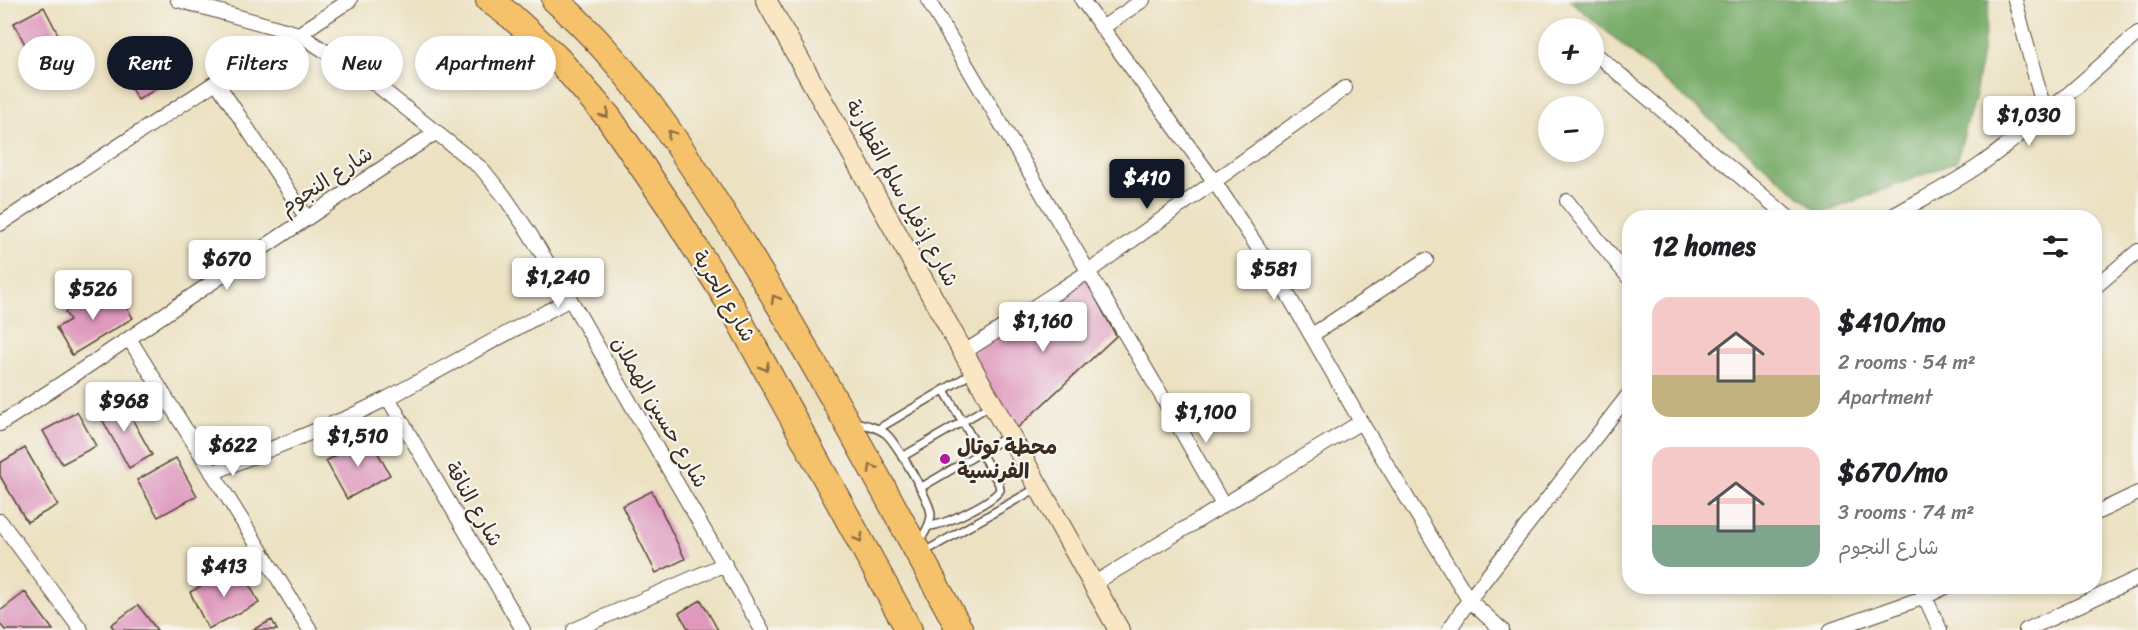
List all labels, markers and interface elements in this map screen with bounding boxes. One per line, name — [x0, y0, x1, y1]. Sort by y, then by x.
map controls — [1538, 18, 1604, 162]
button: + — [1538, 18, 1604, 84]
chip: Buy — [18, 36, 95, 90]
chip: Rent — [107, 36, 193, 90]
chip: Filters — [205, 36, 309, 90]
chip: New — [321, 36, 403, 90]
chip: Apartment — [415, 36, 556, 90]
street label: شارع إذفيل سالم القطارنة — [834, 92, 970, 294]
button: − — [1538, 96, 1604, 162]
pin: $1,030 — [1980, 96, 2078, 147]
text: $1,030 — [1997, 98, 2061, 133]
one-way arrow — [598, 107, 609, 118]
one-way arrow — [667, 130, 678, 141]
street label: شارع النجوم — [271, 135, 381, 225]
pin: $410 — [1111, 159, 1183, 210]
text: $410 — [1123, 161, 1171, 196]
text: 12 homes — [1652, 223, 1756, 269]
icon: filters — [2039, 230, 2072, 263]
pin: $670 — [191, 240, 263, 291]
text: $670 — [203, 242, 251, 277]
street label: شارع الحرية — [681, 242, 767, 350]
pin: $581 — [1238, 250, 1310, 301]
text: $581 — [1251, 252, 1297, 287]
pin: $1,240 — [509, 258, 607, 309]
text: $1,240 — [526, 260, 590, 295]
pin: $526 — [57, 270, 129, 321]
text: $526 — [69, 272, 117, 307]
one-way arrow — [771, 294, 783, 305]
text: $410/mo — [1838, 299, 1945, 345]
pin: $1,160 — [994, 302, 1092, 353]
text: $1,160 — [1013, 304, 1073, 339]
icon: home — [1700, 321, 1772, 393]
street label: شارع حسين الهملان — [601, 329, 719, 495]
text: 2 rooms · 54 m² — [1838, 345, 1976, 380]
one-way arrow — [758, 361, 769, 371]
text: Apartment — [1838, 380, 1932, 415]
pin: $968 — [88, 382, 160, 433]
text: $968 — [99, 384, 149, 419]
pin: $1,100 — [1157, 393, 1255, 444]
text: $1,100 — [1175, 395, 1237, 430]
pin: $1,510 — [309, 417, 407, 468]
text: $1,510 — [328, 419, 388, 454]
pin: $622 — [197, 426, 269, 477]
text: $622 — [209, 428, 257, 463]
place label: محطة توتال الفرنسية — [957, 428, 1057, 490]
text: $670/mo — [1838, 449, 1948, 495]
marker: محطة توتال الفرنسية — [938, 452, 952, 466]
street label: شارع الناقة — [434, 454, 514, 554]
one-way arrow — [868, 464, 879, 474]
icon: home — [1700, 471, 1772, 543]
text: 3 rooms · 74 m² — [1838, 495, 1974, 530]
text: شارع النجوم — [1838, 530, 1939, 565]
one-way arrow — [852, 532, 863, 542]
pin: $413 — [188, 547, 260, 598]
text: $413 — [201, 549, 247, 584]

